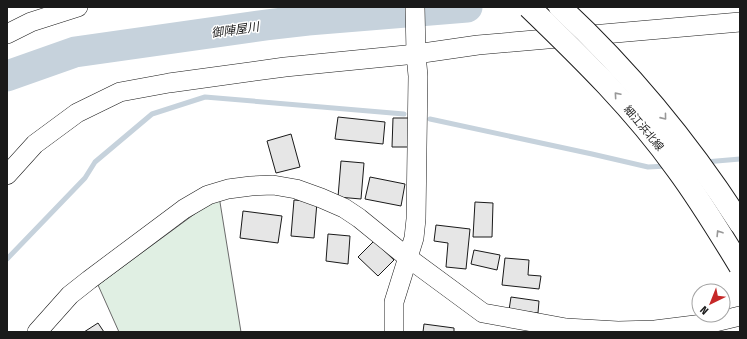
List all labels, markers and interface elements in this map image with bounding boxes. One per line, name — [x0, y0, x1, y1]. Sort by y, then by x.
water label: 御陣屋川 — [210, 19, 262, 40]
one-way arrow — [614, 92, 621, 100]
street label: 細江浜北線 — [621, 103, 666, 154]
one-way arrow — [659, 112, 666, 120]
one-way arrow — [717, 230, 724, 237]
north arrow — [691, 283, 731, 323]
text: N — [698, 303, 711, 317]

